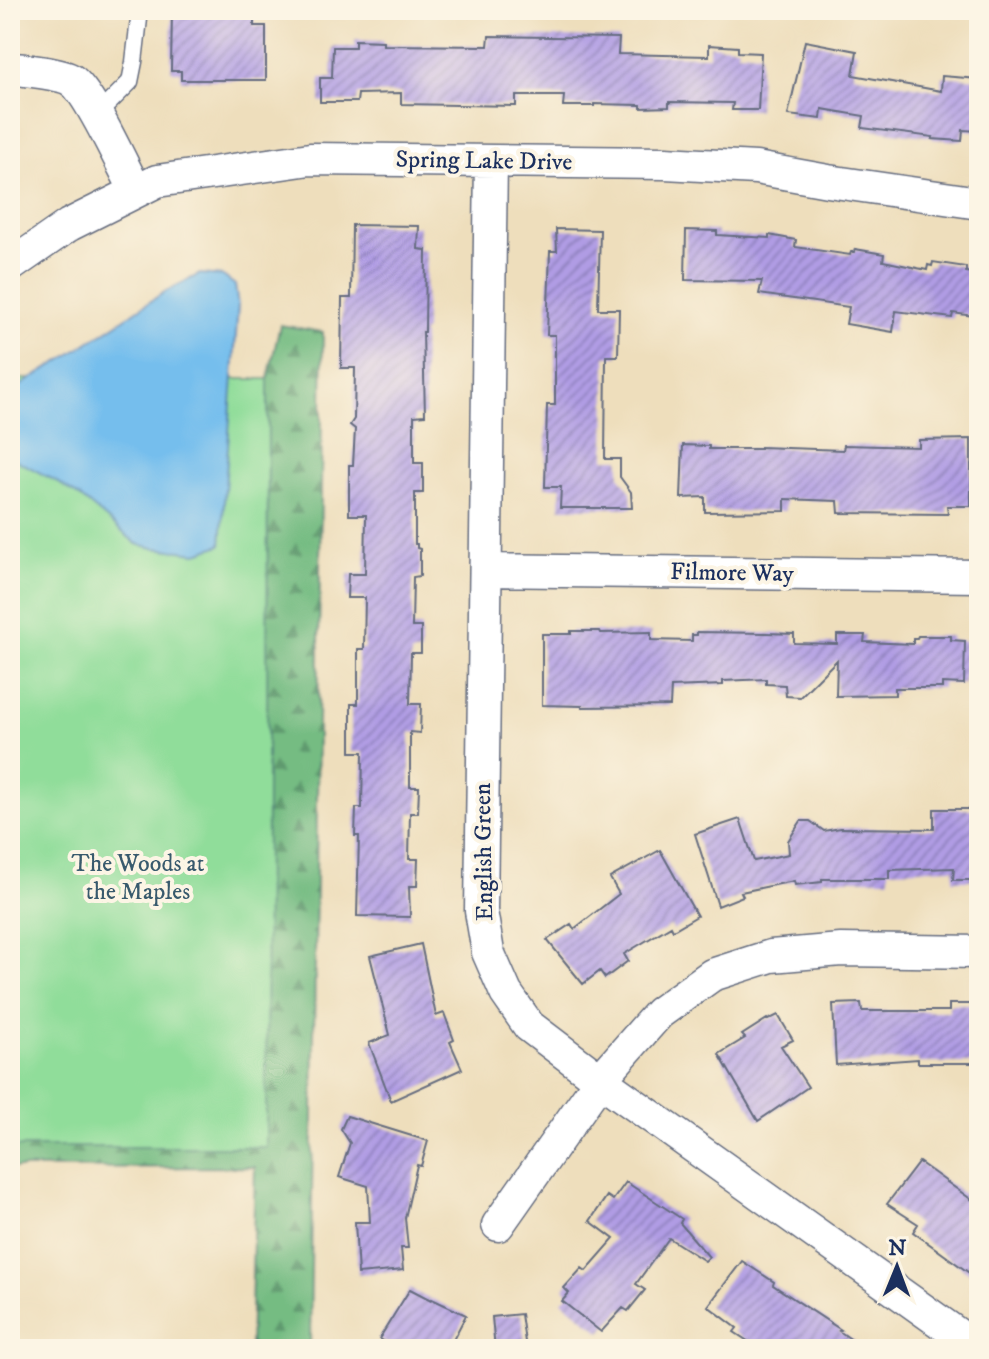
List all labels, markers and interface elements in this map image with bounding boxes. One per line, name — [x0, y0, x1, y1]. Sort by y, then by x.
street label: Spring Lake Drive — [395, 144, 573, 178]
street label: Filmore Way — [670, 557, 795, 589]
street label: English Green — [468, 782, 500, 921]
park label: The Woods at the Maples — [72, 849, 205, 907]
north arrow — [857, 1227, 937, 1307]
text: N — [888, 1235, 907, 1262]

